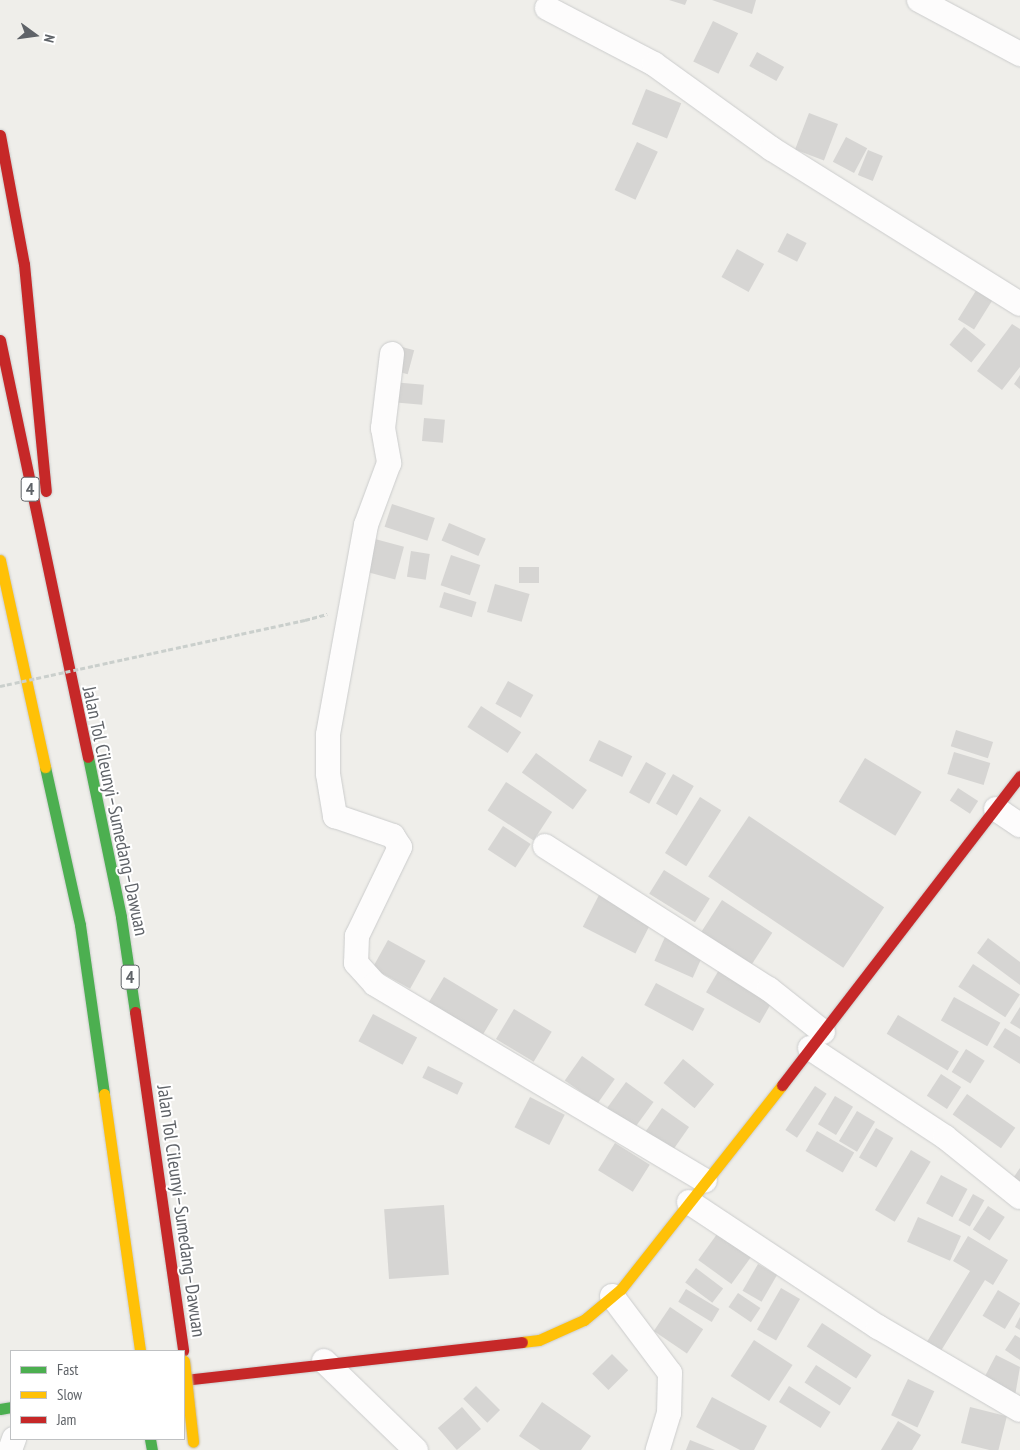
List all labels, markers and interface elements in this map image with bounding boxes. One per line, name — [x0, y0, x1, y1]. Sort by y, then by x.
north arrow — [10, 10, 60, 60]
text: N — [40, 33, 59, 44]
road number: 4 — [20, 474, 40, 504]
street label: Jalan Tol Cileunyi–Sumedang–Dawuan — [77, 684, 153, 938]
road number: 4 — [120, 962, 140, 992]
street label: Jalan Tol Cileunyi–Sumedang–Dawuan — [152, 1083, 210, 1339]
legend — [10, 1350, 185, 1440]
text: Fast — [57, 1360, 78, 1379]
text: Slow — [57, 1385, 82, 1404]
text: Jam — [57, 1410, 76, 1429]

